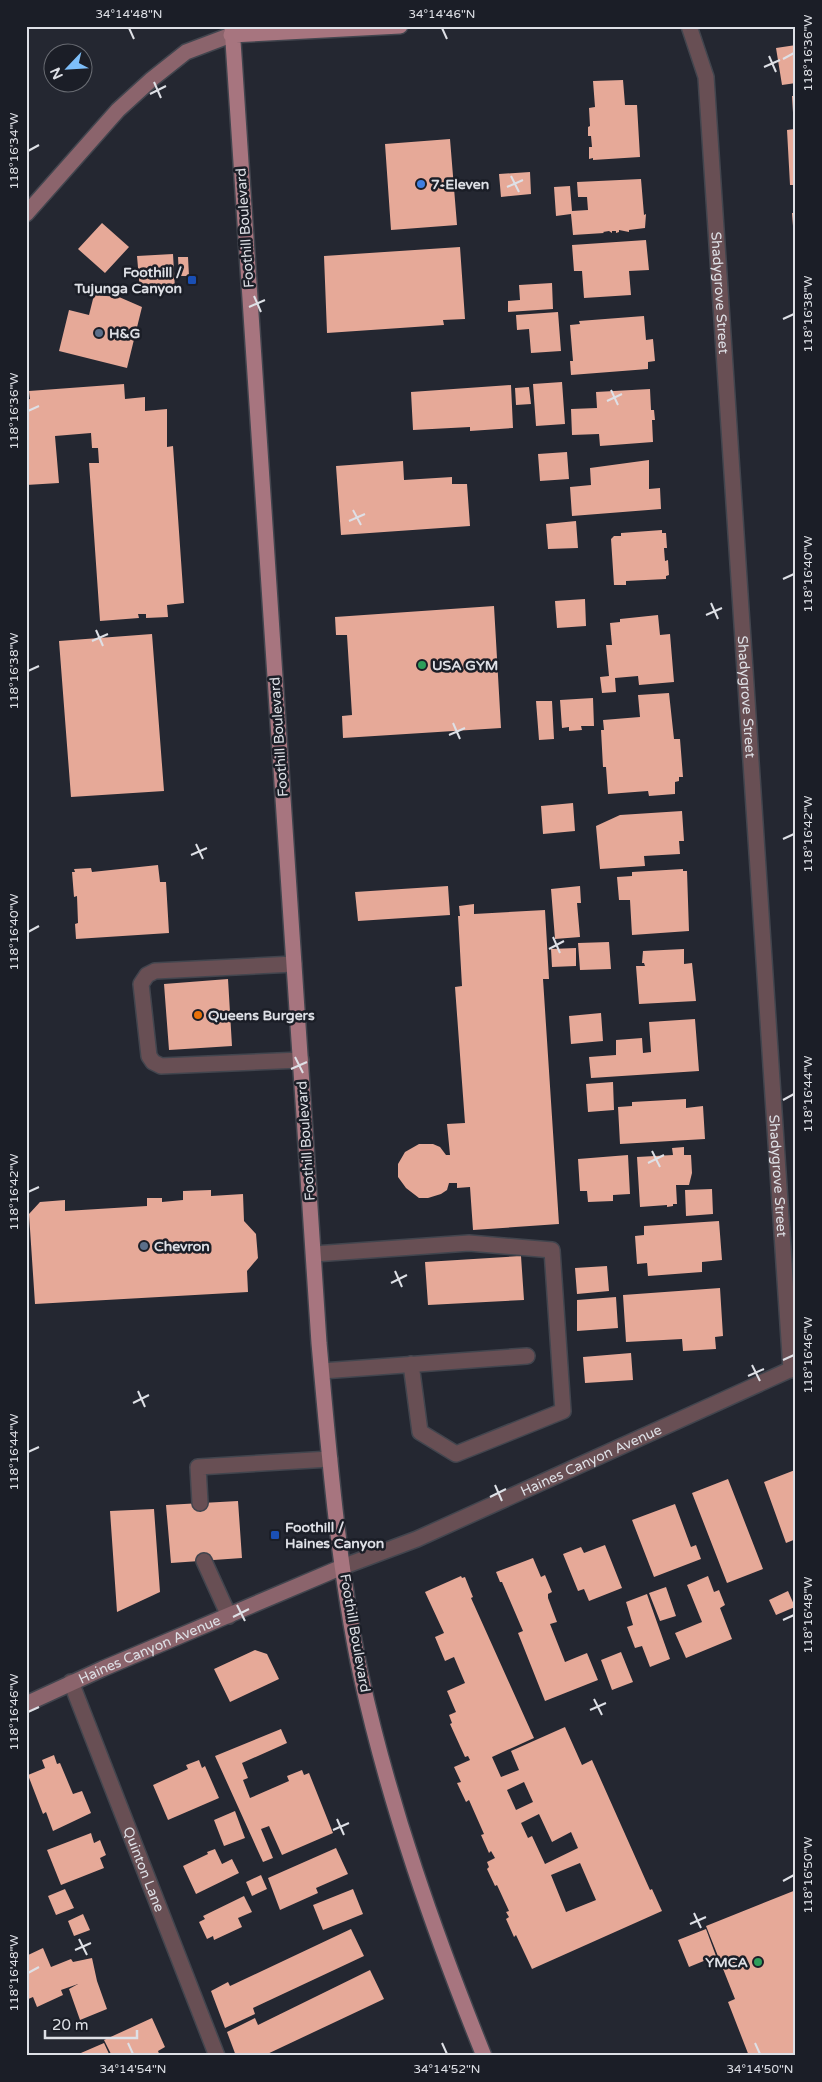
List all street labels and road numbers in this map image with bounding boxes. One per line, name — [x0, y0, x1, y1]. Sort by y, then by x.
street label: Foothill Boulevard — [232, 168, 258, 288]
street label: Shadygrove Street — [708, 231, 733, 355]
street label: Shadygrove Street — [734, 635, 759, 759]
street label: Foothill Boulevard — [266, 677, 292, 797]
street label: Foothill Boulevard — [293, 1081, 319, 1201]
street label: Shadygrove Street — [766, 1114, 791, 1238]
street label: Haines Canyon Avenue — [518, 1421, 664, 1499]
street label: Foothill Boulevard — [336, 1572, 374, 1694]
street label: Haines Canyon Avenue — [76, 1611, 223, 1687]
street label: Quinton Lane — [120, 1824, 168, 1914]

